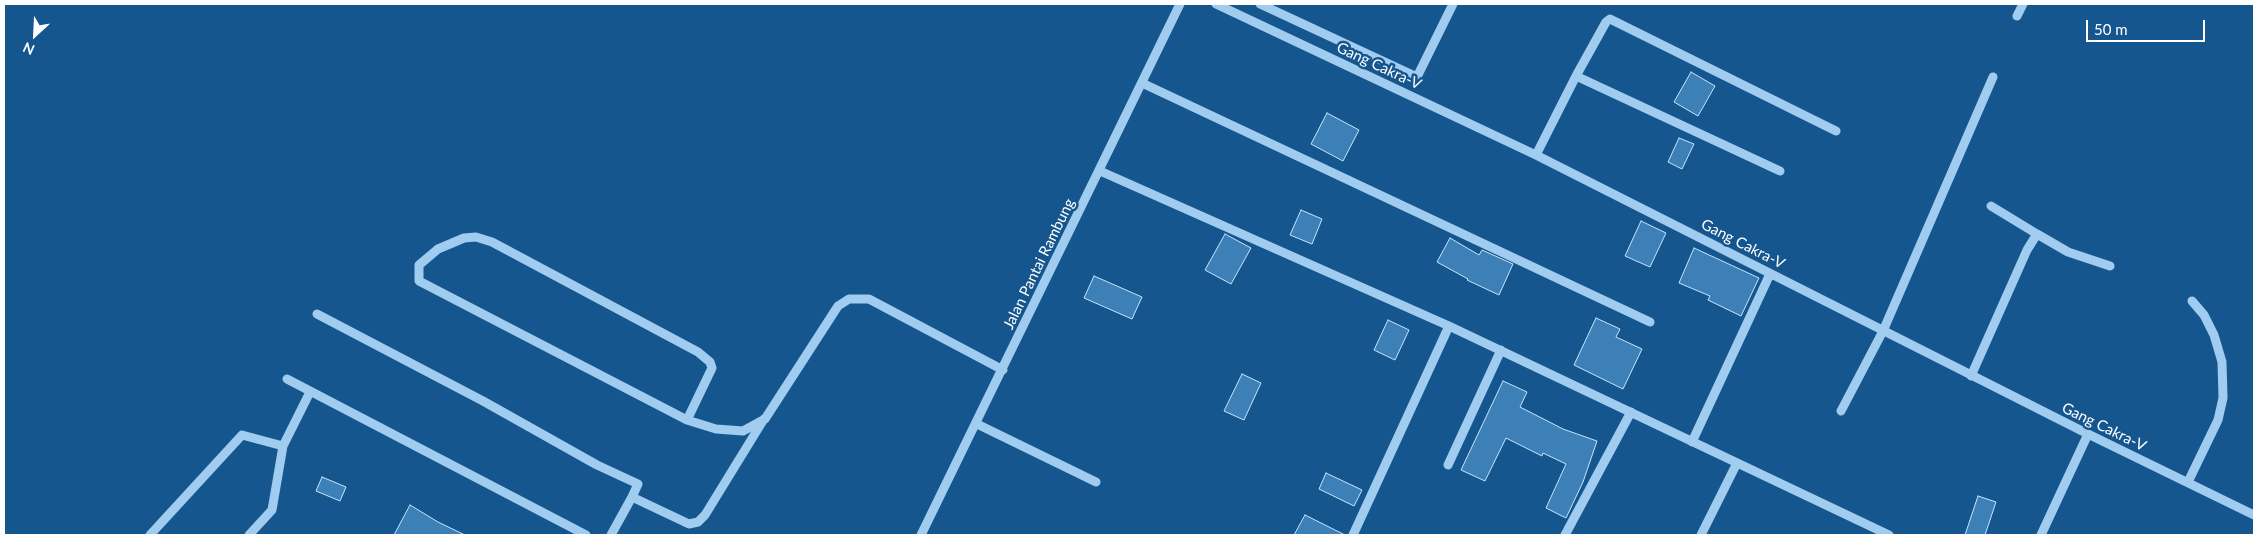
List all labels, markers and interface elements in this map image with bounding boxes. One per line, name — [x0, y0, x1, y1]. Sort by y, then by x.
north arrow — [10, 10, 60, 60]
scale bar — [2088, 10, 2207, 42]
text: 50 m — [2094, 20, 2128, 38]
text: N — [20, 39, 37, 59]
street label: Gang Cakra-V — [1334, 39, 1424, 93]
street label: Jalan Pantai Rambung — [999, 196, 1079, 332]
street label: Gang Cakra-V — [1698, 215, 1788, 273]
street label: Gang Cakra-V — [2059, 399, 2149, 455]

